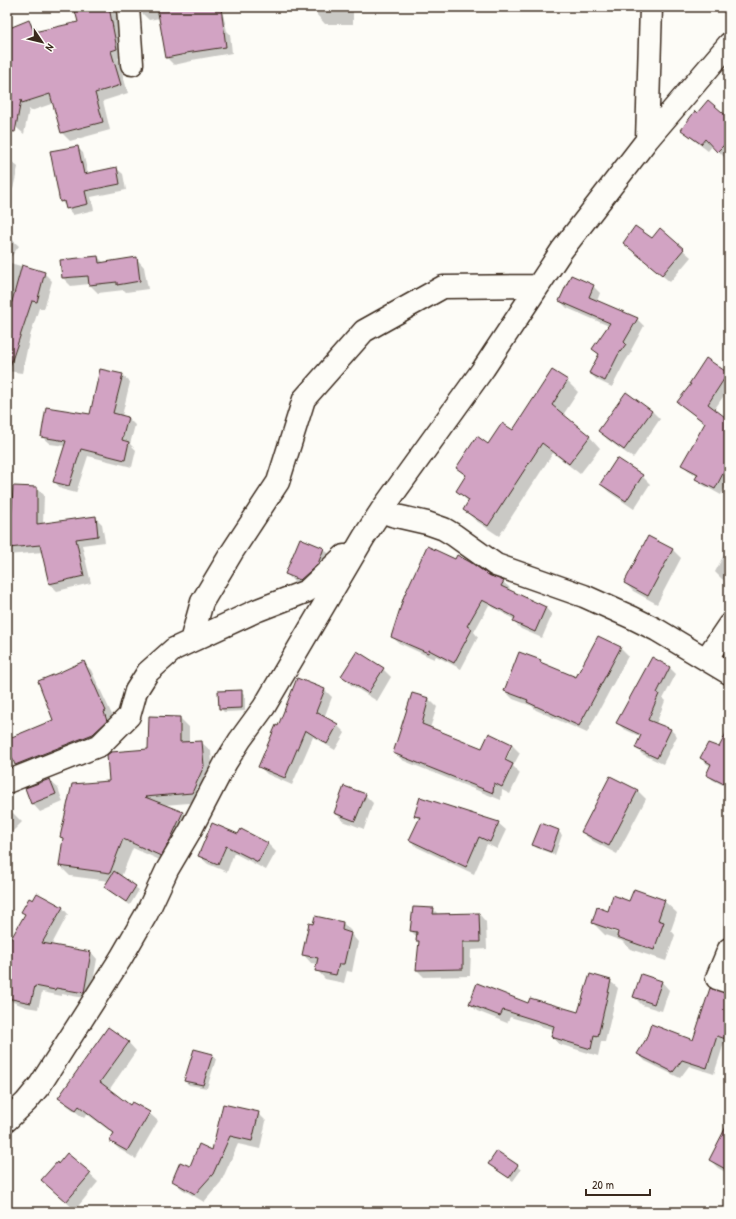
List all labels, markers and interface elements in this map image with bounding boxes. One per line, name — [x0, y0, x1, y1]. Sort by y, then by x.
north arrow — [22, 22, 62, 62]
text: N — [43, 41, 58, 54]
scale bar — [586, 1171, 650, 1197]
text: 20 m — [592, 1176, 614, 1193]

